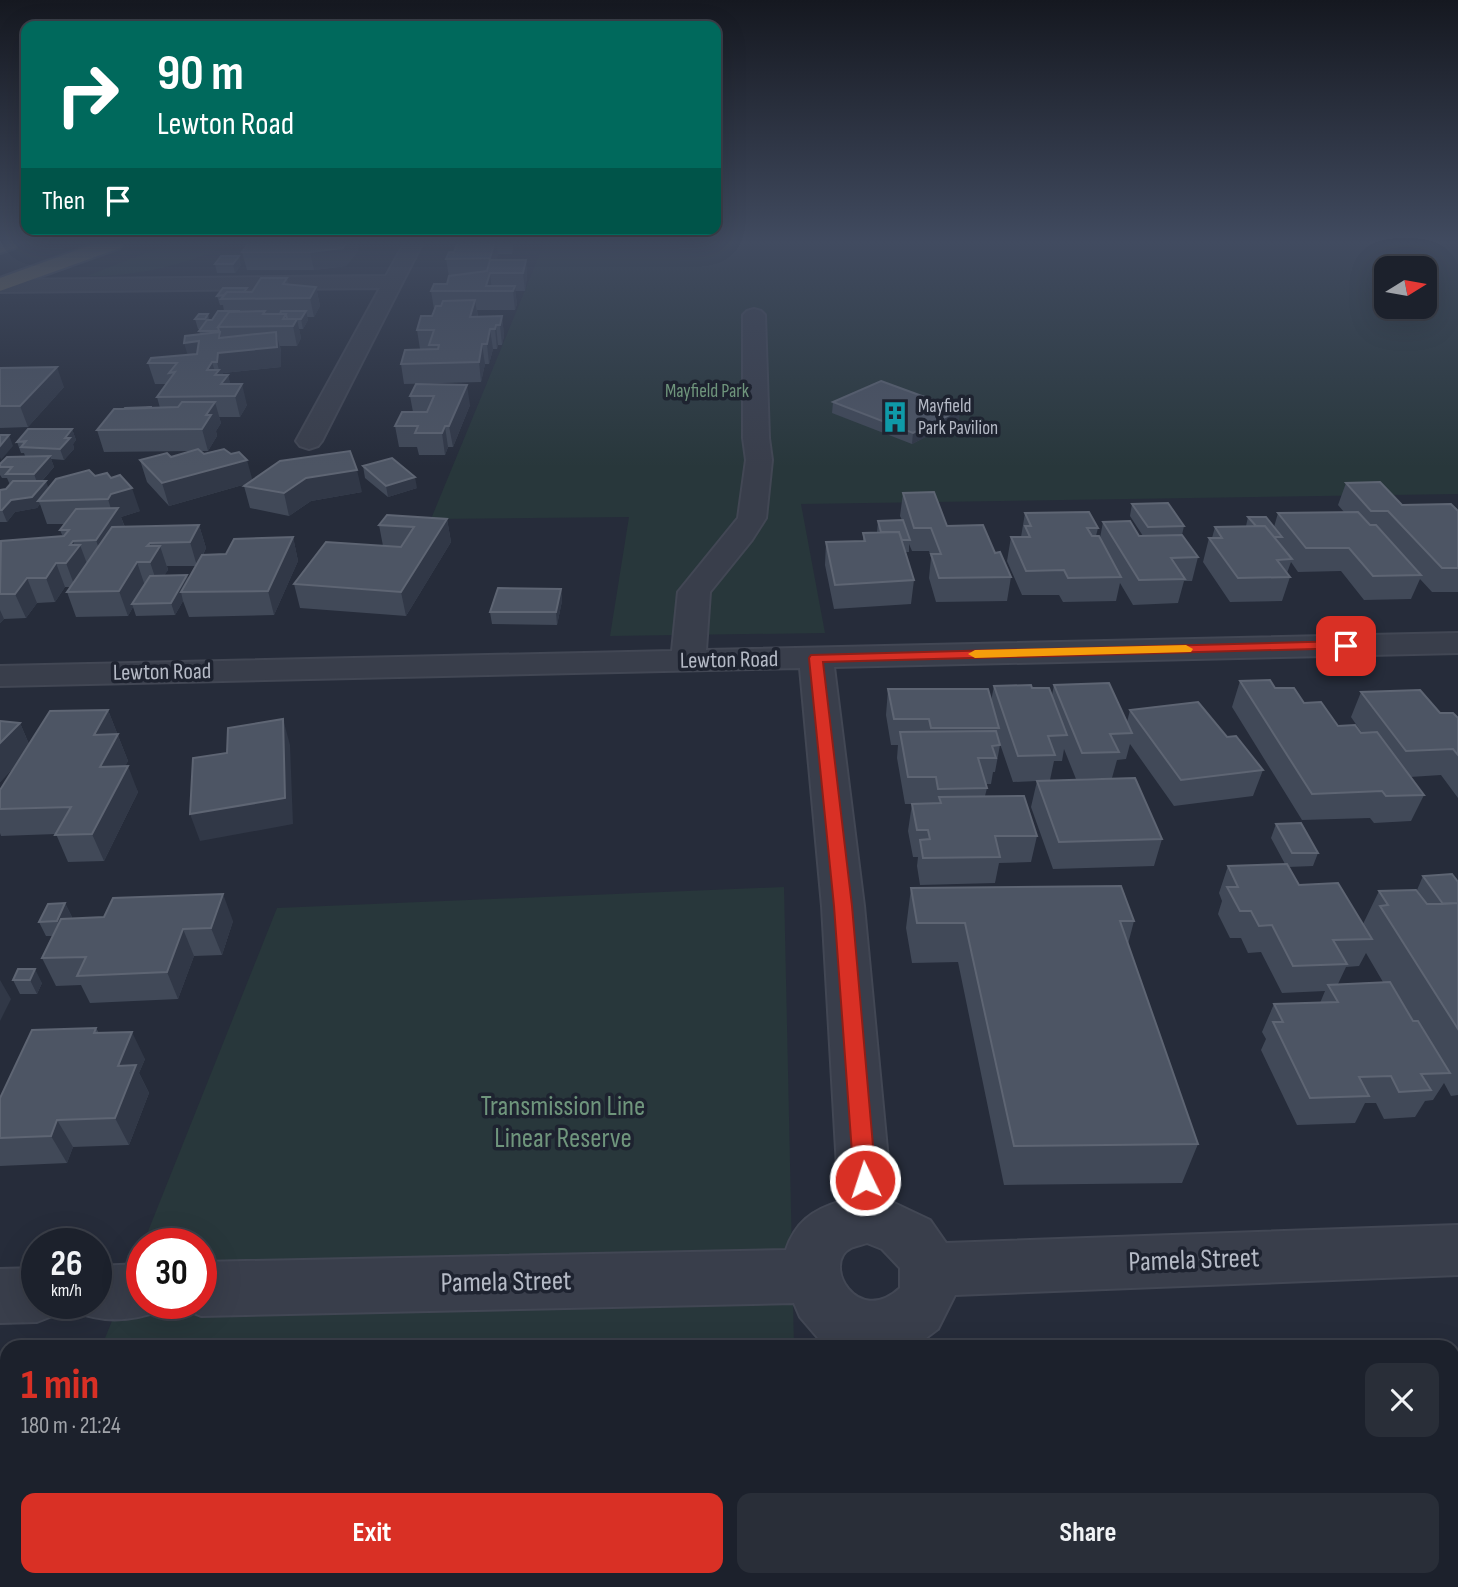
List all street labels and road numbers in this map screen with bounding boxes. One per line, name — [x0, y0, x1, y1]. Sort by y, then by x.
street label: Lewton Road — [680, 645, 778, 675]
street label: Lewton Road — [113, 657, 211, 687]
street label: Pamela Street — [1128, 1241, 1260, 1279]
street label: Pamela Street — [440, 1264, 572, 1300]

